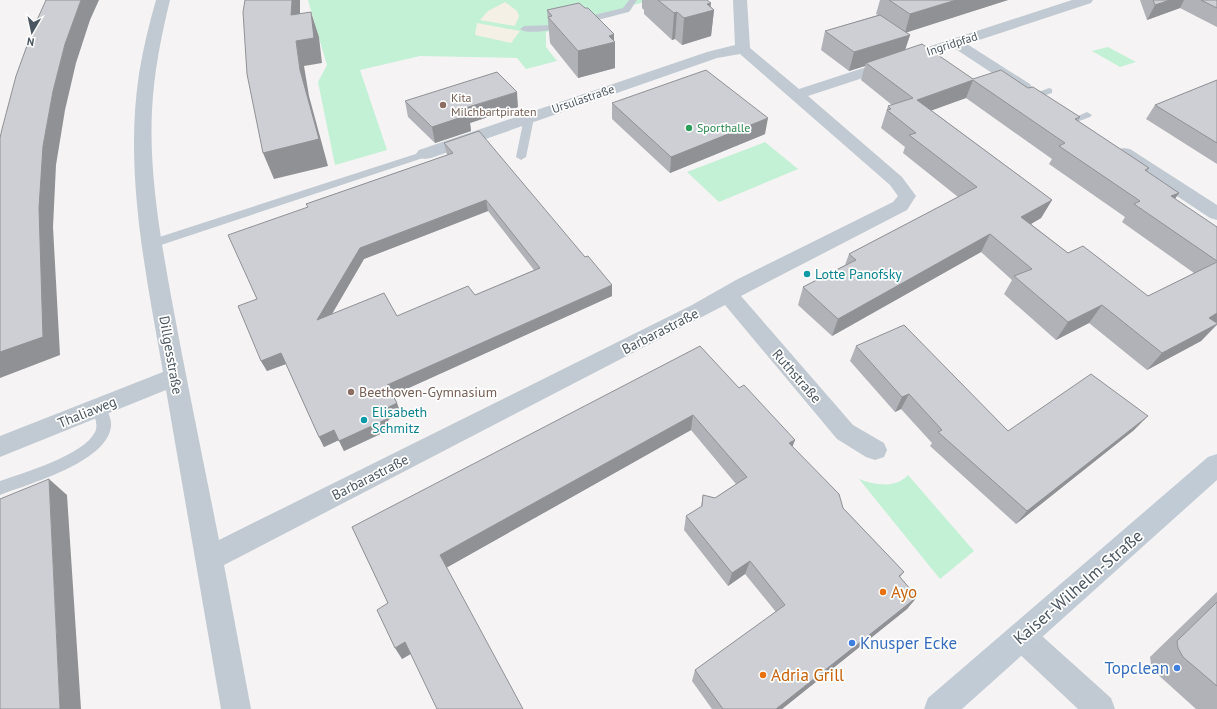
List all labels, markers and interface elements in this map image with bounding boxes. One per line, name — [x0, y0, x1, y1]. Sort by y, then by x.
north arrow — [12, 12, 52, 52]
street label: Ingridpfad — [924, 28, 979, 59]
text: N — [26, 34, 35, 49]
street label: Ursulastraße — [550, 81, 616, 116]
place label: Kita Milchbartpiraten — [451, 90, 536, 119]
marker: Kita Milchbartpiraten — [438, 100, 448, 110]
place label: Sporthalle — [697, 120, 750, 135]
marker: Sporthalle — [684, 123, 694, 133]
place label: Lotte Panofsky — [815, 265, 902, 283]
marker: Lotte Panofsky — [802, 269, 812, 279]
street label: Barbarastraße — [619, 304, 701, 358]
street label: Dillgesstraße — [155, 314, 187, 396]
street label: Ruthstraße — [769, 345, 825, 407]
place label: Beethoven-Gymnasium — [359, 383, 497, 401]
marker: Beethoven-Gymnasium — [346, 387, 356, 397]
street label: Thaliaweg — [55, 392, 119, 432]
place label: Elisabeth Schmitz — [372, 403, 427, 437]
marker: Elisabeth Schmitz — [359, 415, 369, 425]
street label: Barbarastraße — [329, 450, 411, 504]
street label: Kaiser-Wilhelm-Straße — [1009, 525, 1147, 649]
place label: Ayo — [891, 581, 917, 603]
marker: Ayo — [878, 587, 888, 597]
place label: Knusper Ecke — [860, 632, 957, 654]
marker: Knusper Ecke — [847, 638, 857, 648]
place label: Topclean — [1104, 657, 1169, 679]
marker: Topclean — [1172, 663, 1182, 673]
place label: Adria Grill — [771, 664, 844, 686]
marker: Adria Grill — [758, 670, 768, 680]

